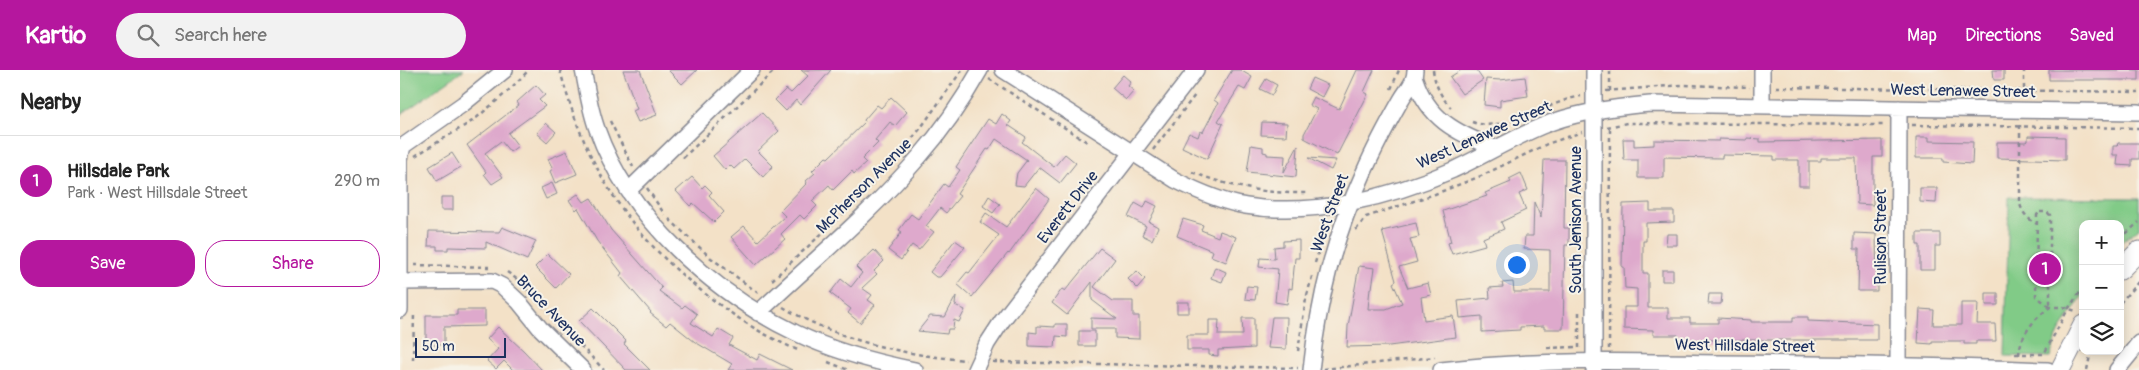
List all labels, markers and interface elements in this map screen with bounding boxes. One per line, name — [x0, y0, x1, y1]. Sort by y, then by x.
search box — [116, 13, 466, 58]
text: Kartio — [25, 21, 86, 50]
icon: search — [134, 21, 162, 49]
text: Search here — [174, 23, 267, 47]
text: Map — [1907, 24, 1937, 47]
text: Directions — [1965, 24, 2041, 47]
text: Saved — [2069, 24, 2114, 47]
street label: West Lenawee Street — [1890, 80, 2036, 102]
text: Nearby — [20, 89, 81, 116]
street label: West Lenawee Street — [1414, 96, 1555, 174]
street label: McPherson Avenue — [812, 134, 916, 238]
street label: South Jenison Avenue — [1566, 146, 1586, 294]
text: Hillsdale Park — [67, 159, 169, 183]
street label: Everett Drive — [1033, 166, 1103, 248]
text: 1 — [33, 171, 39, 191]
text: 290 m — [334, 171, 380, 191]
street label: West Street — [1307, 171, 1354, 255]
text: Park · West Hillsdale Street — [67, 183, 247, 203]
street label: Rulison Street — [1871, 189, 1891, 285]
map controls — [2079, 220, 2124, 355]
button: + — [2079, 220, 2124, 265]
button: Save — [20, 240, 195, 287]
button: Share — [205, 240, 380, 287]
pin: 1 — [2029, 250, 2061, 288]
your location — [1504, 252, 1530, 278]
button: − — [2079, 265, 2124, 310]
street label: Bruce Avenue — [512, 271, 590, 351]
button: layers — [2079, 310, 2124, 355]
scale bar — [415, 335, 506, 358]
street label: West Hillsdale Street — [1675, 335, 1816, 357]
text: 50 m — [422, 338, 455, 355]

